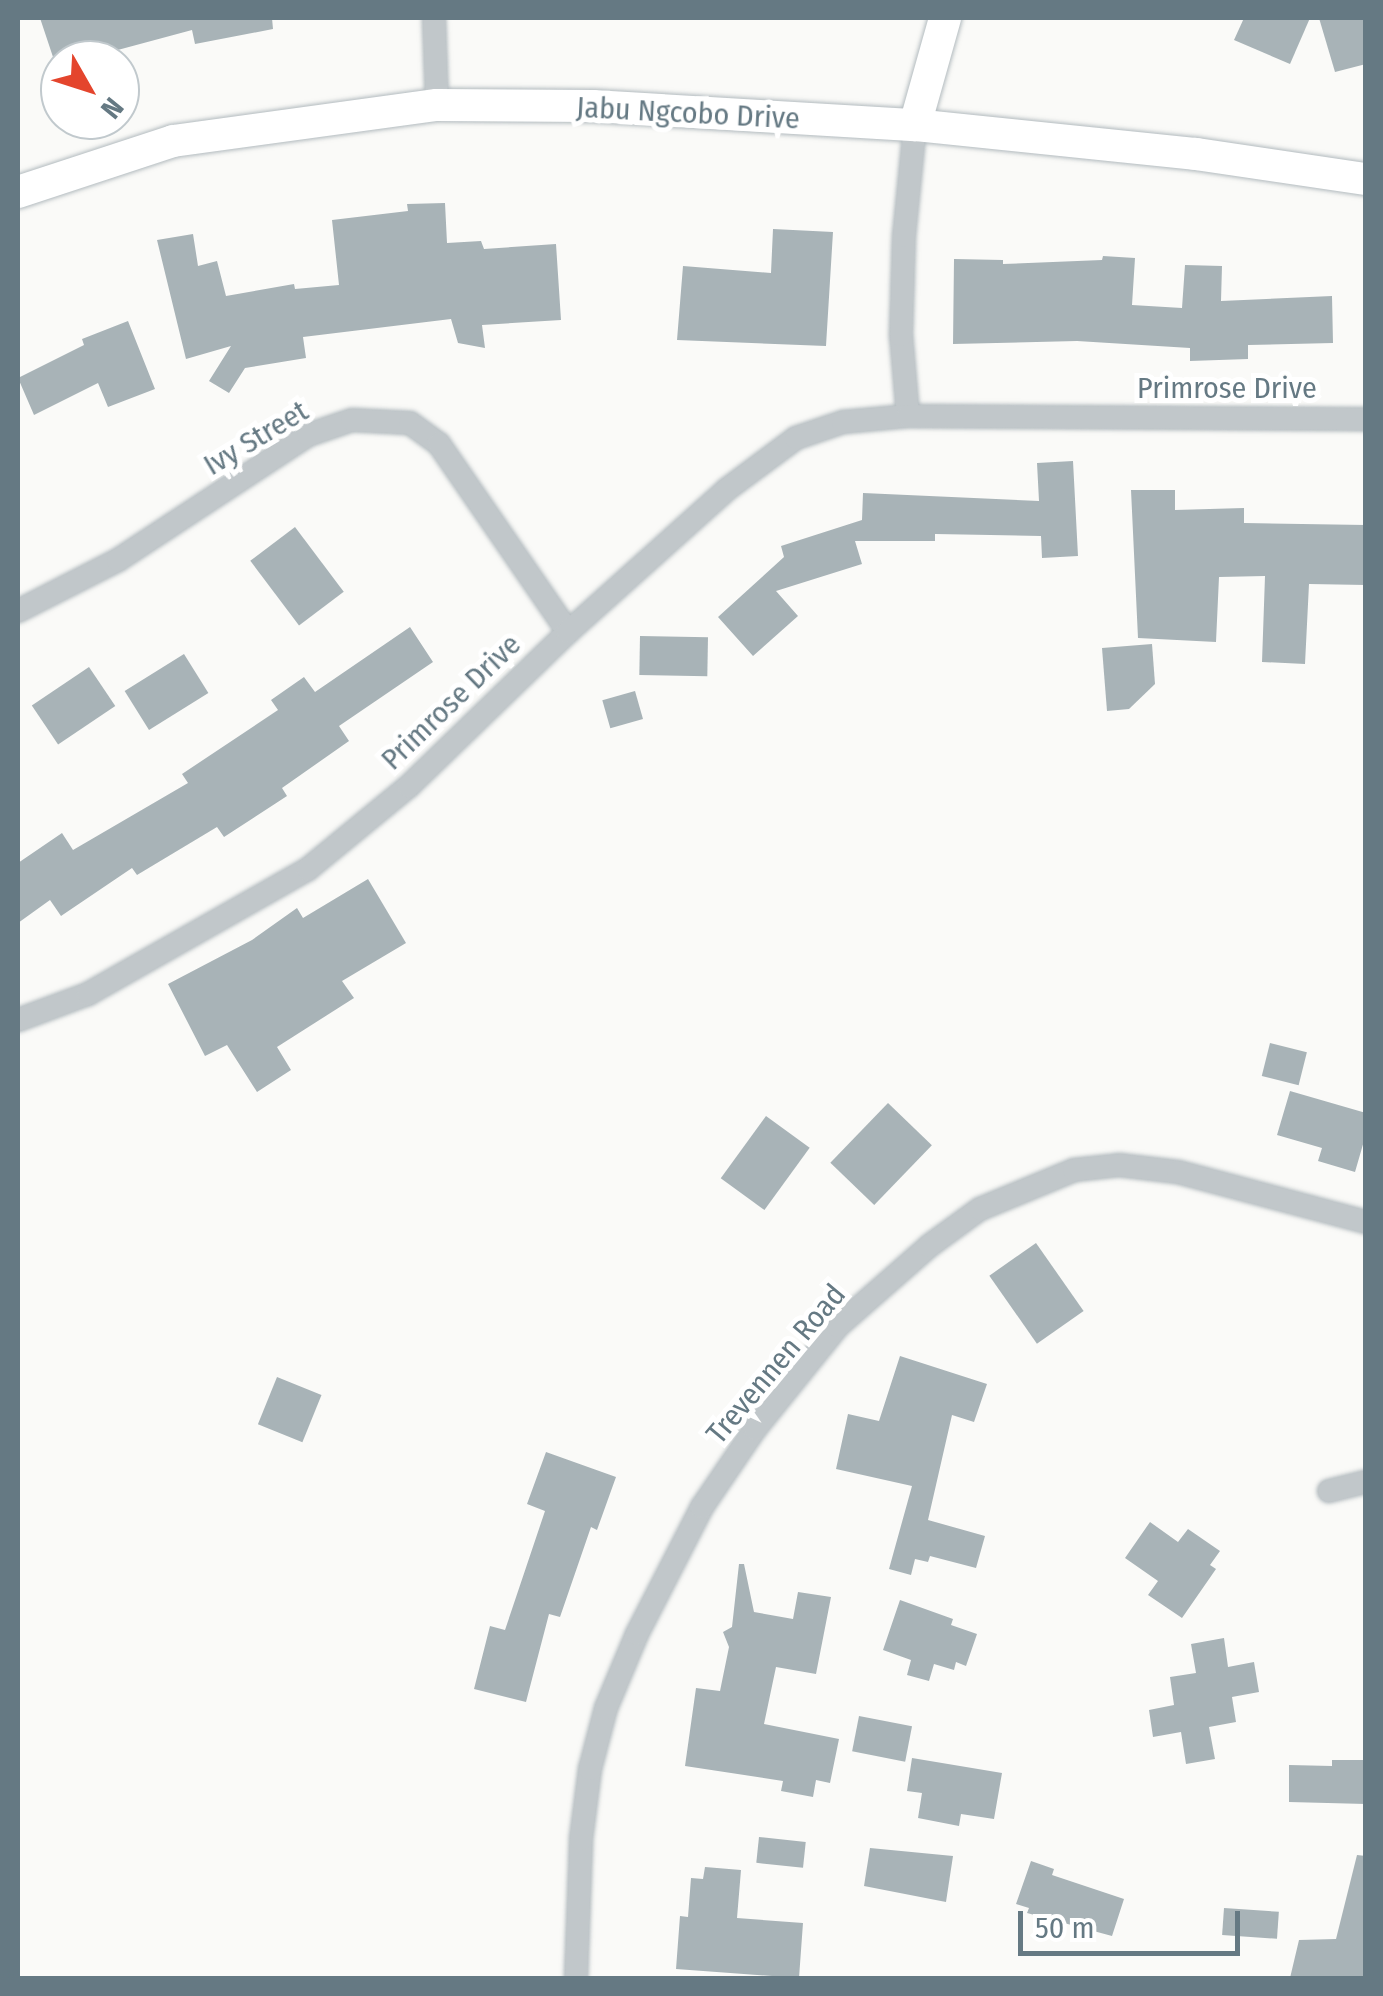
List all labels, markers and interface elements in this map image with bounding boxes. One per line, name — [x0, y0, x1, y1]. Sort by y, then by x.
north arrow — [40, 40, 140, 140]
street label: Jabu Ngcobo Drive — [575, 89, 801, 137]
text: N — [94, 91, 130, 125]
street label: Primrose Drive — [1137, 370, 1317, 406]
street label: Ivy Street — [197, 393, 315, 483]
street label: Primrose Drive — [374, 627, 528, 777]
street label: Trevennen Road — [699, 1277, 853, 1451]
scale bar — [1023, 1891, 1246, 1953]
text: 50 m — [1035, 1910, 1095, 1946]

